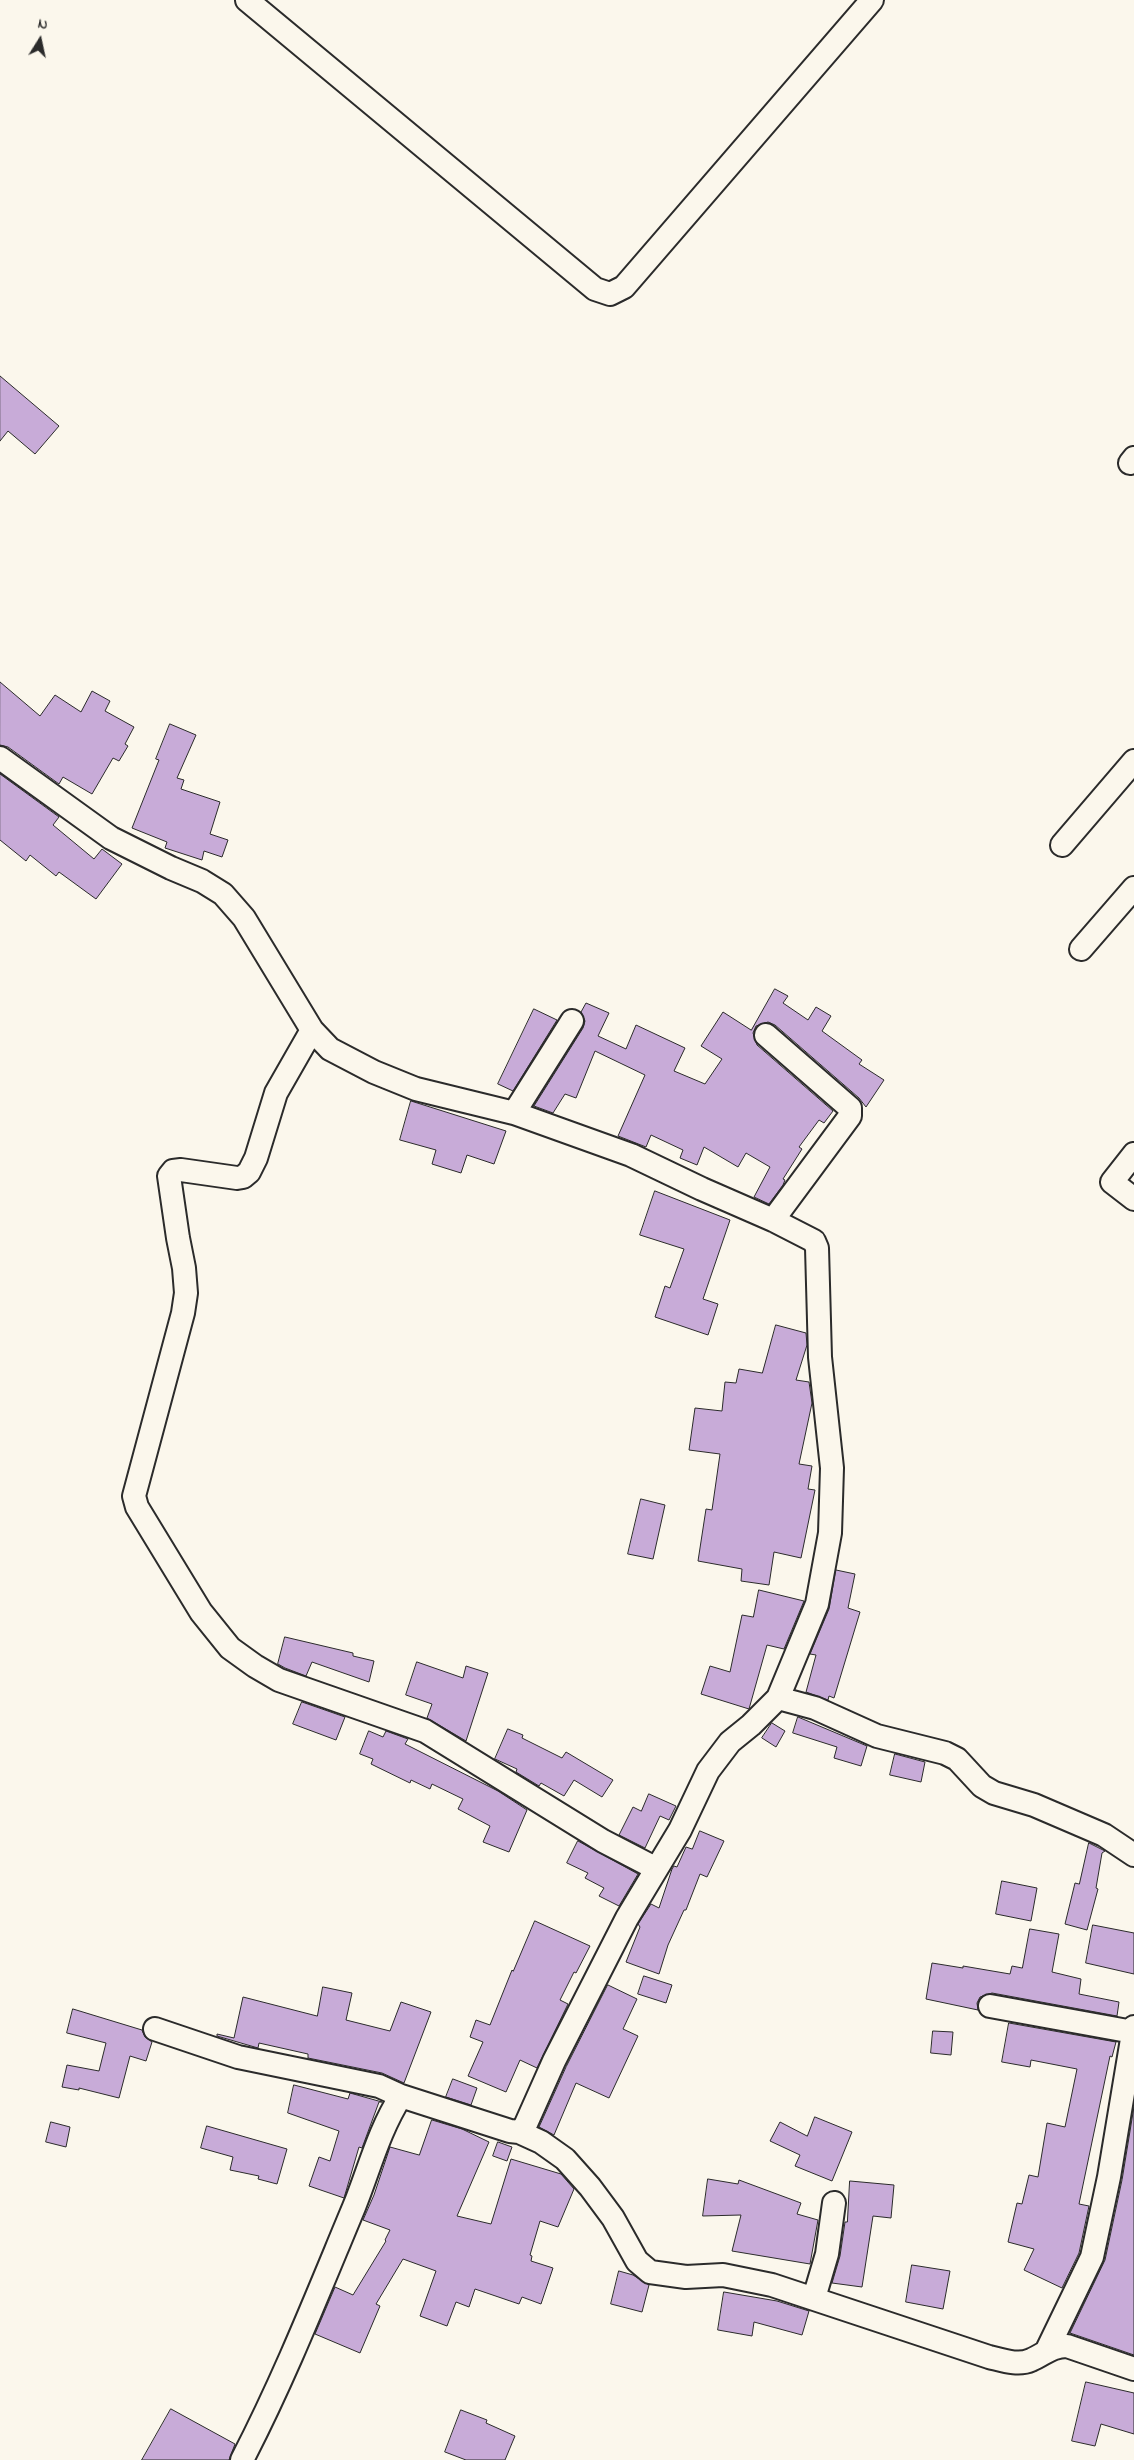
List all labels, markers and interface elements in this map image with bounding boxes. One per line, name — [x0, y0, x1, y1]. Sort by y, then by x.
text: N — [36, 14, 49, 36]
north arrow — [15, 15, 65, 65]

